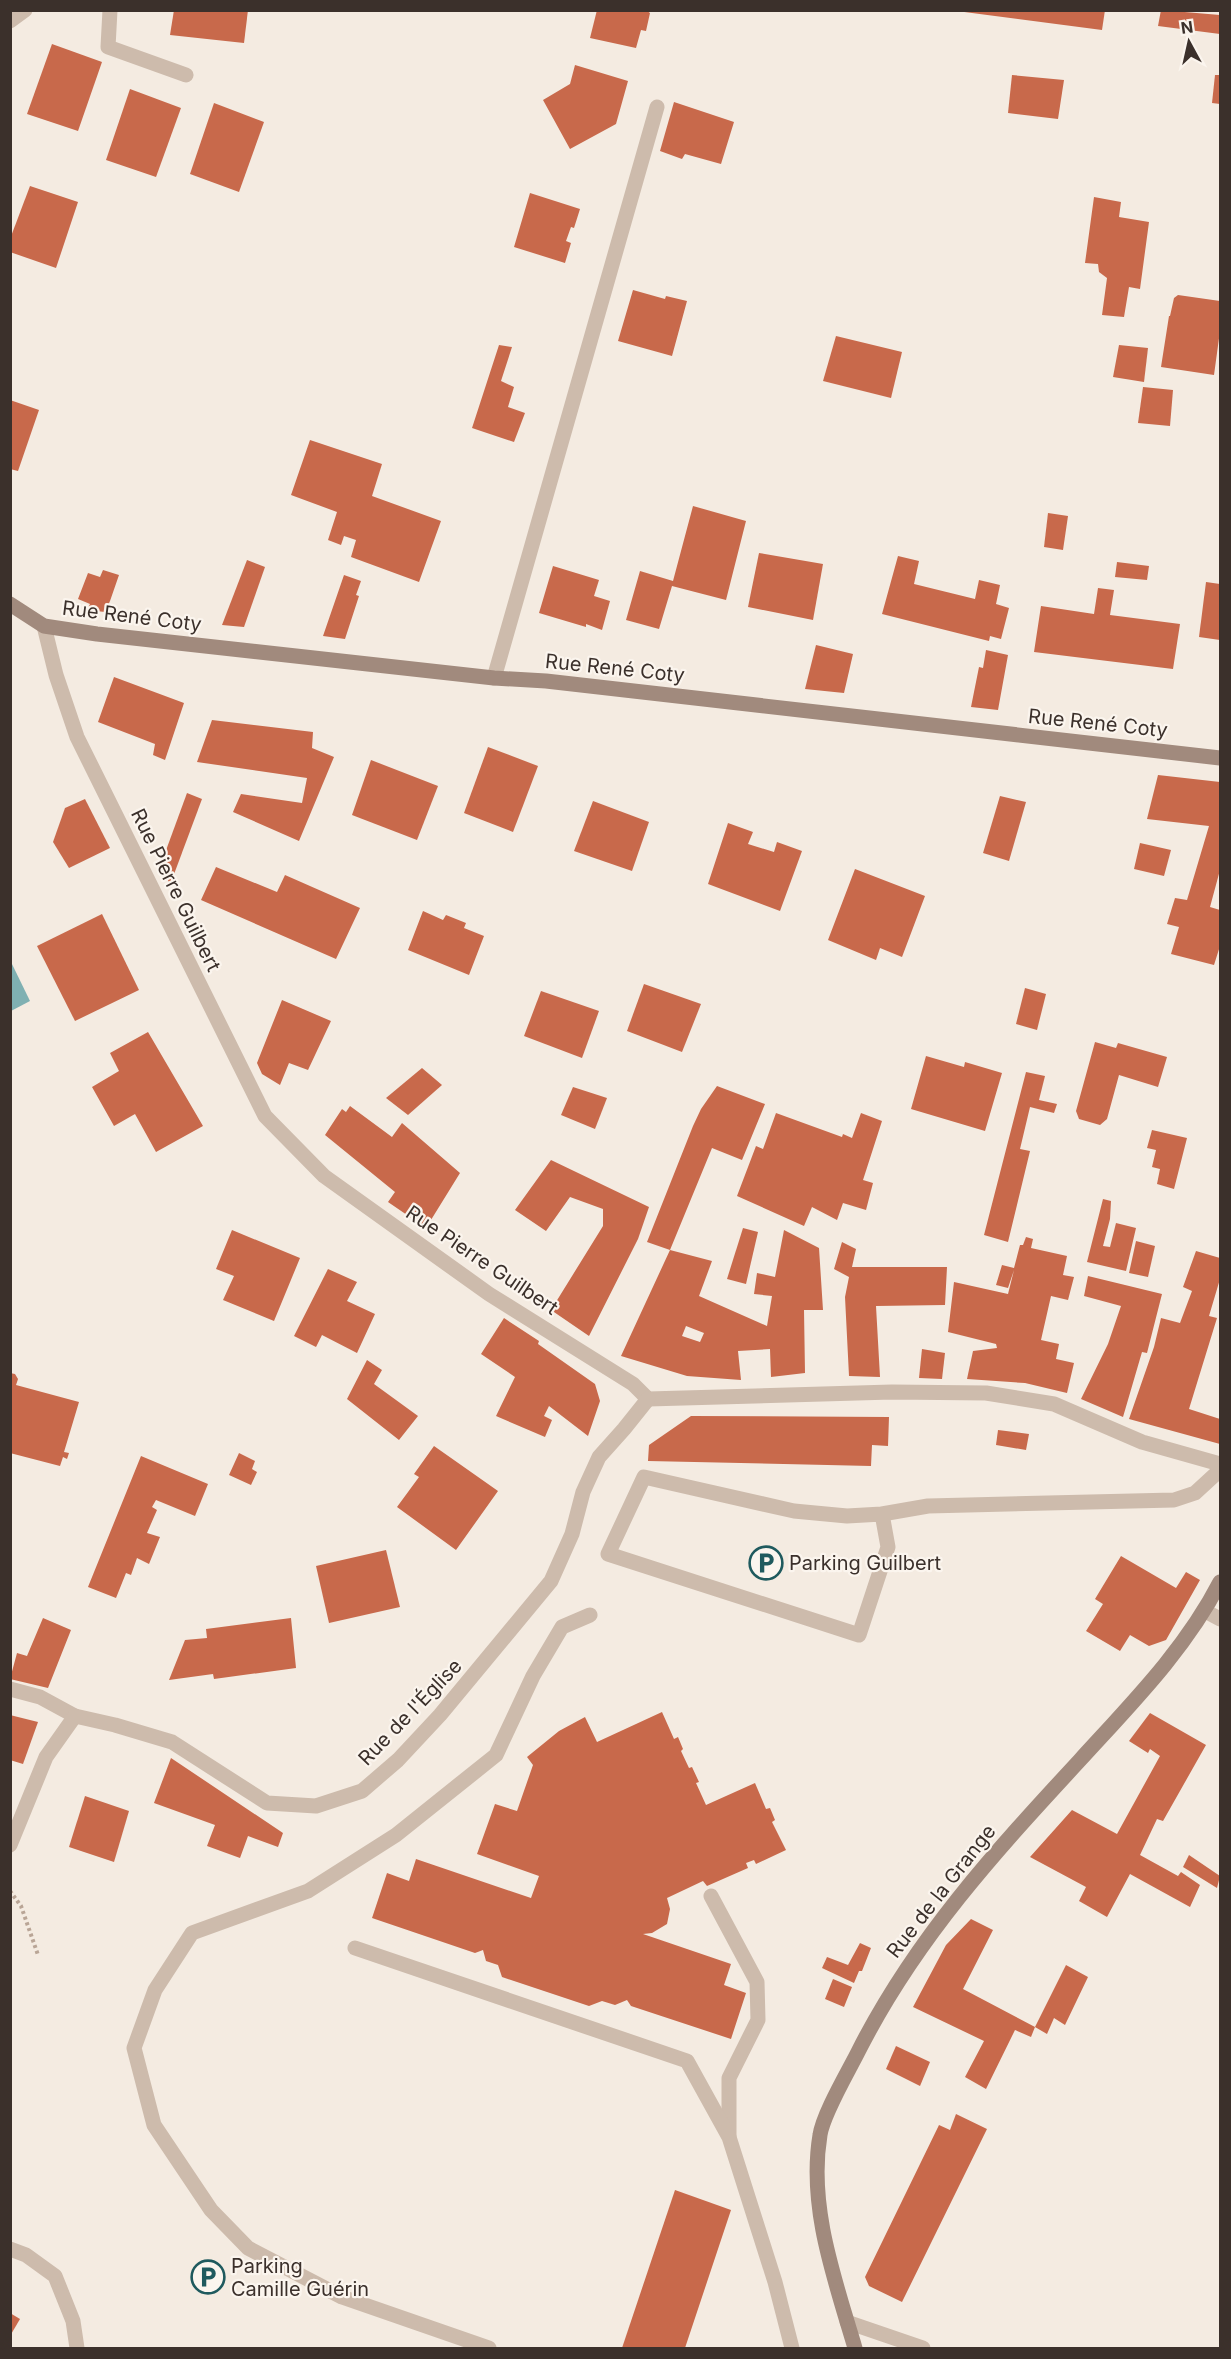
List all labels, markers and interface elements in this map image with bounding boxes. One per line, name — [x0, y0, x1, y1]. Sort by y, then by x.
north arrow — [1159, 12, 1219, 72]
text: N — [1179, 16, 1194, 38]
street label: Rue René Coty — [61, 596, 203, 636]
street label: Rue René Coty — [544, 649, 686, 687]
street label: Rue René Coty — [1027, 704, 1169, 742]
street label: Rue Pierre Guilbert — [126, 805, 226, 976]
street label: Rue Pierre Guilbert — [401, 1200, 563, 1320]
parking icon: Parking Guilbert — [748, 1545, 784, 1581]
place label: Parking Guilbert — [789, 1551, 942, 1575]
street label: Rue de l'Église — [353, 1653, 467, 1770]
street label: Rue de la Grange — [881, 1820, 1001, 1962]
place label: Parking Camille Guérin — [231, 2254, 369, 2301]
parking icon: Parking Camille Guérin — [190, 2259, 226, 2295]

